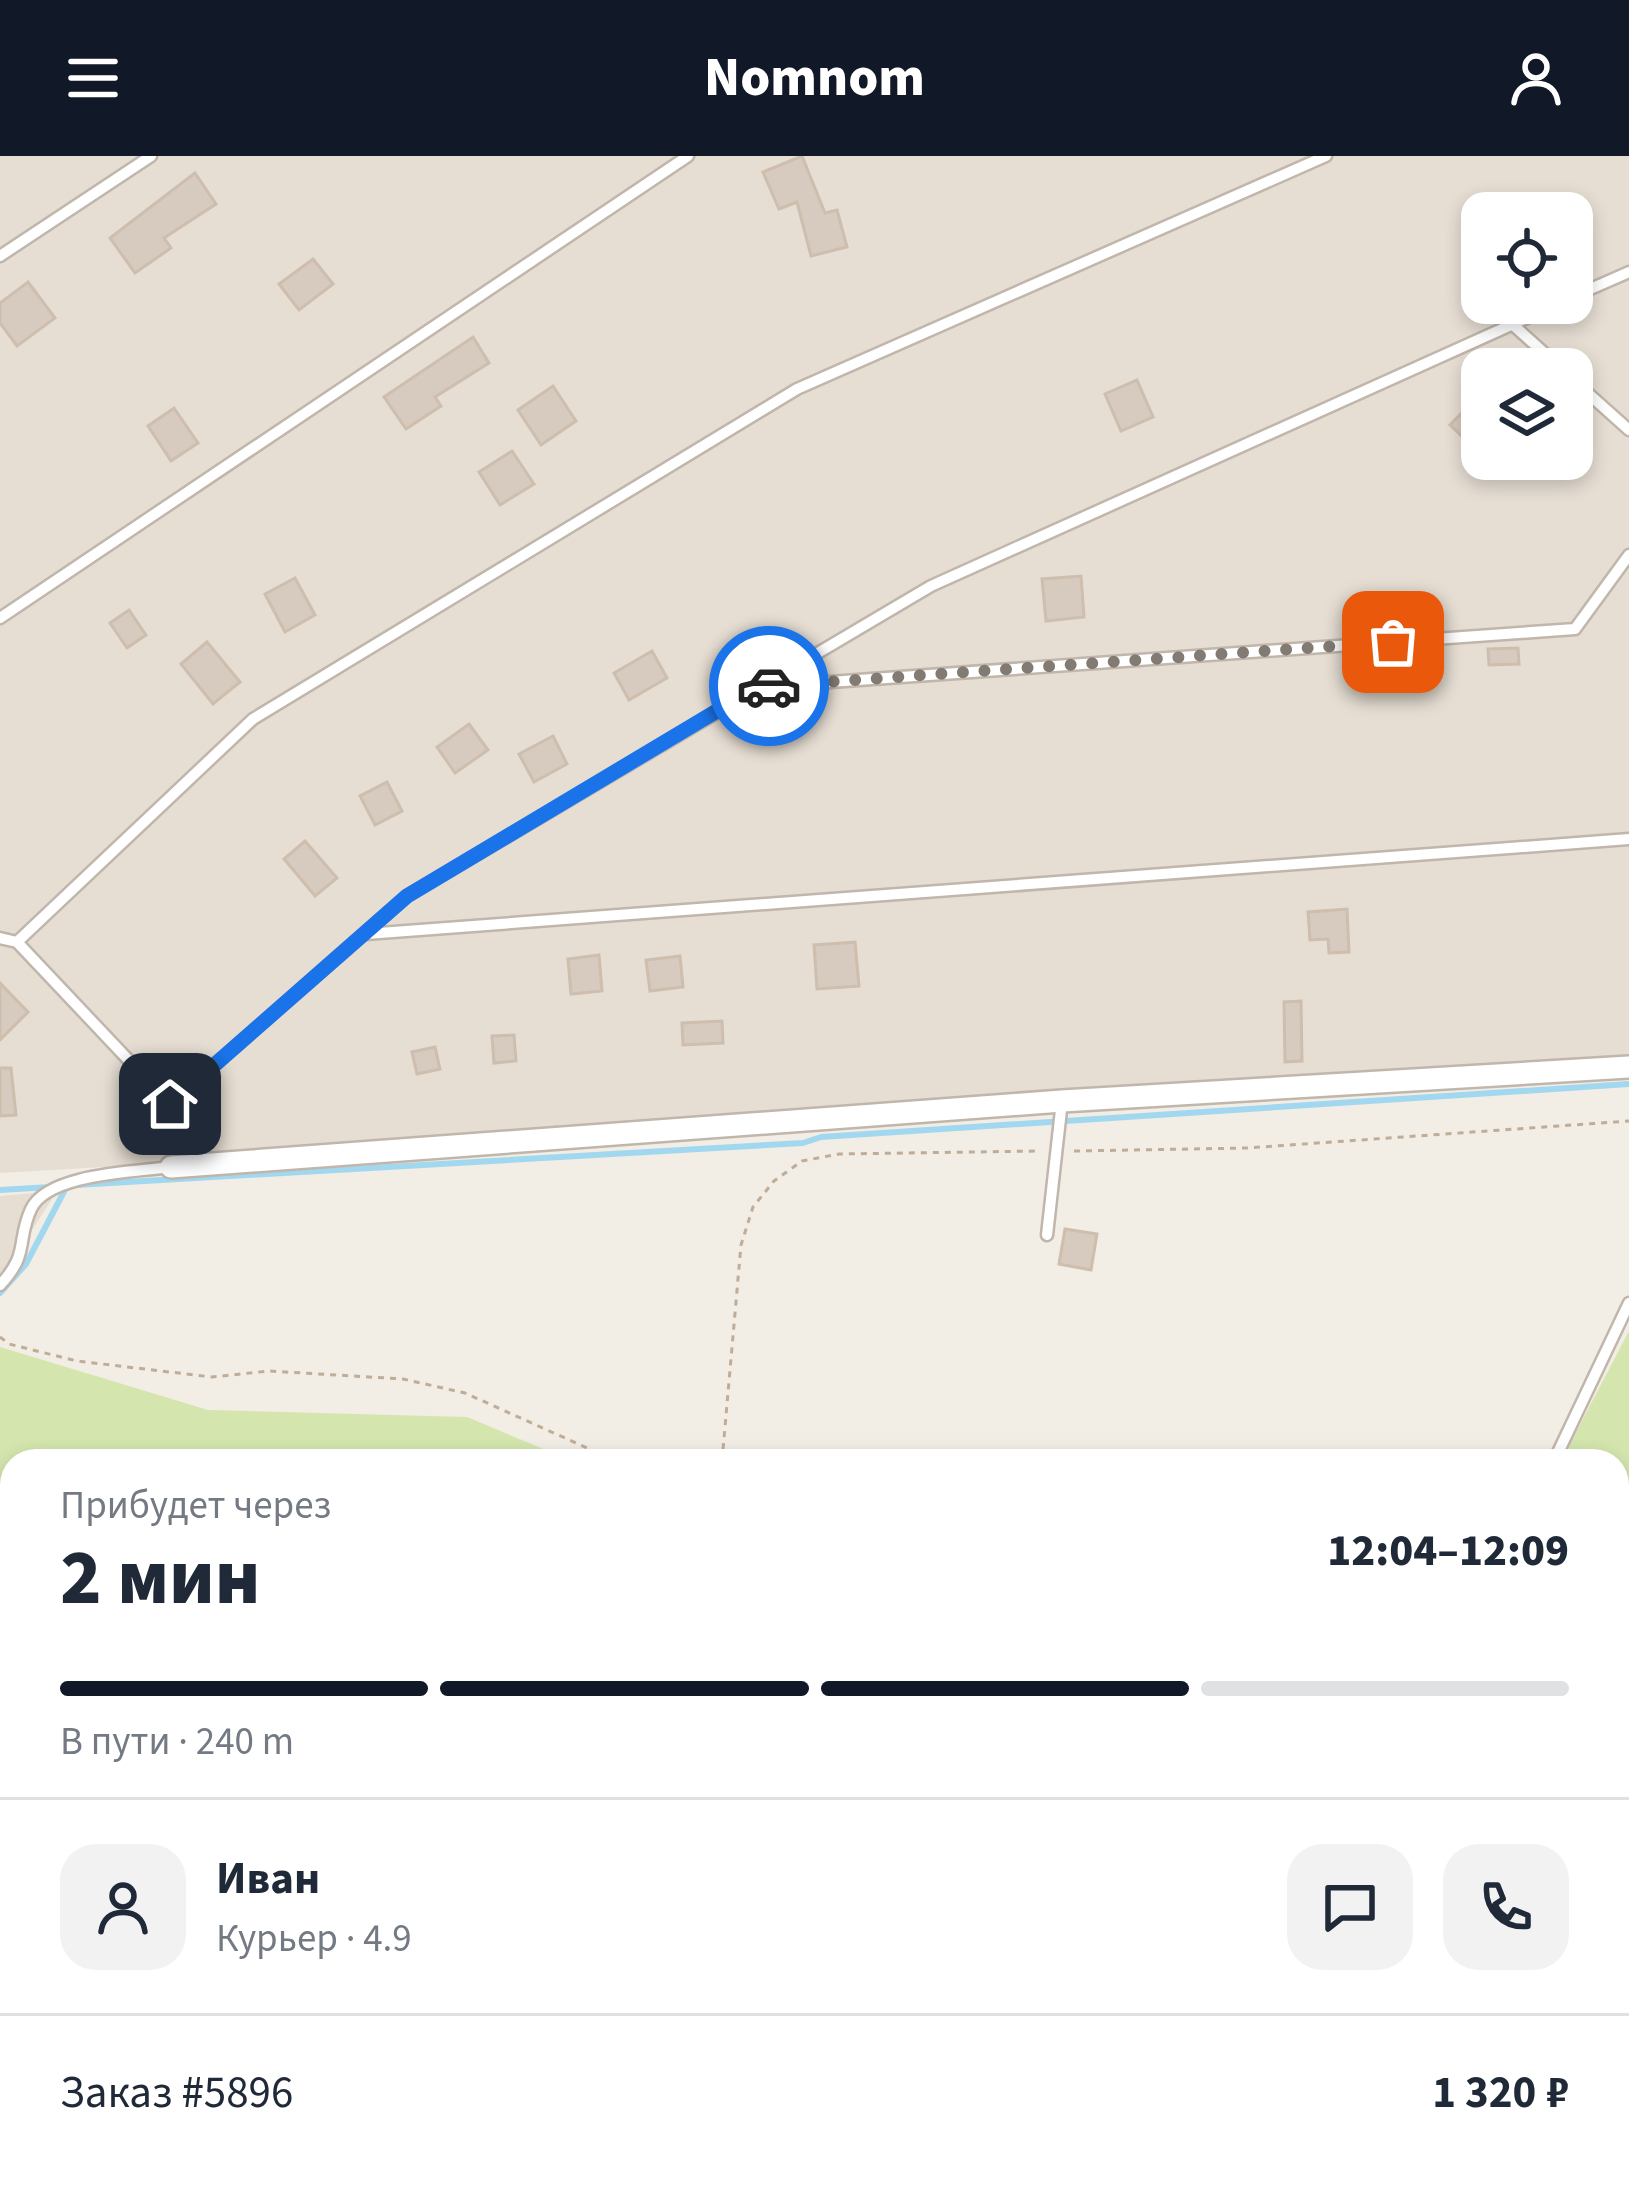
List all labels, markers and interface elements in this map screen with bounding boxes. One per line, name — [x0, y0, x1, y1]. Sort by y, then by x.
text: Nomnom — [704, 40, 925, 117]
icon: menu — [60, 45, 126, 111]
icon: person — [1503, 45, 1569, 111]
map controls — [1461, 192, 1593, 480]
button: locate — [1461, 192, 1593, 324]
button: layers — [1461, 348, 1593, 480]
pin — [1342, 591, 1444, 693]
icon: bag — [1360, 609, 1426, 675]
courier — [709, 626, 829, 746]
icon: car — [736, 653, 802, 719]
pin — [119, 1053, 221, 1155]
icon: home — [137, 1071, 203, 1137]
text: Прибудет через — [60, 1478, 331, 1534]
text: 12:04–12:09 — [1327, 1519, 1569, 1583]
text: 2 мин — [60, 1523, 261, 1634]
text: В пути · 240 m — [60, 1714, 294, 1770]
button: person — [60, 1844, 186, 1970]
button: chat — [1287, 1844, 1413, 1970]
button: phone — [1443, 1844, 1569, 1970]
text: Иван — [216, 1847, 320, 1911]
text: Курьер · 4.9 — [216, 1911, 412, 1967]
text: Заказ #5896 — [60, 2061, 293, 2125]
text: 1 320 ₽ — [1432, 2061, 1569, 2125]

